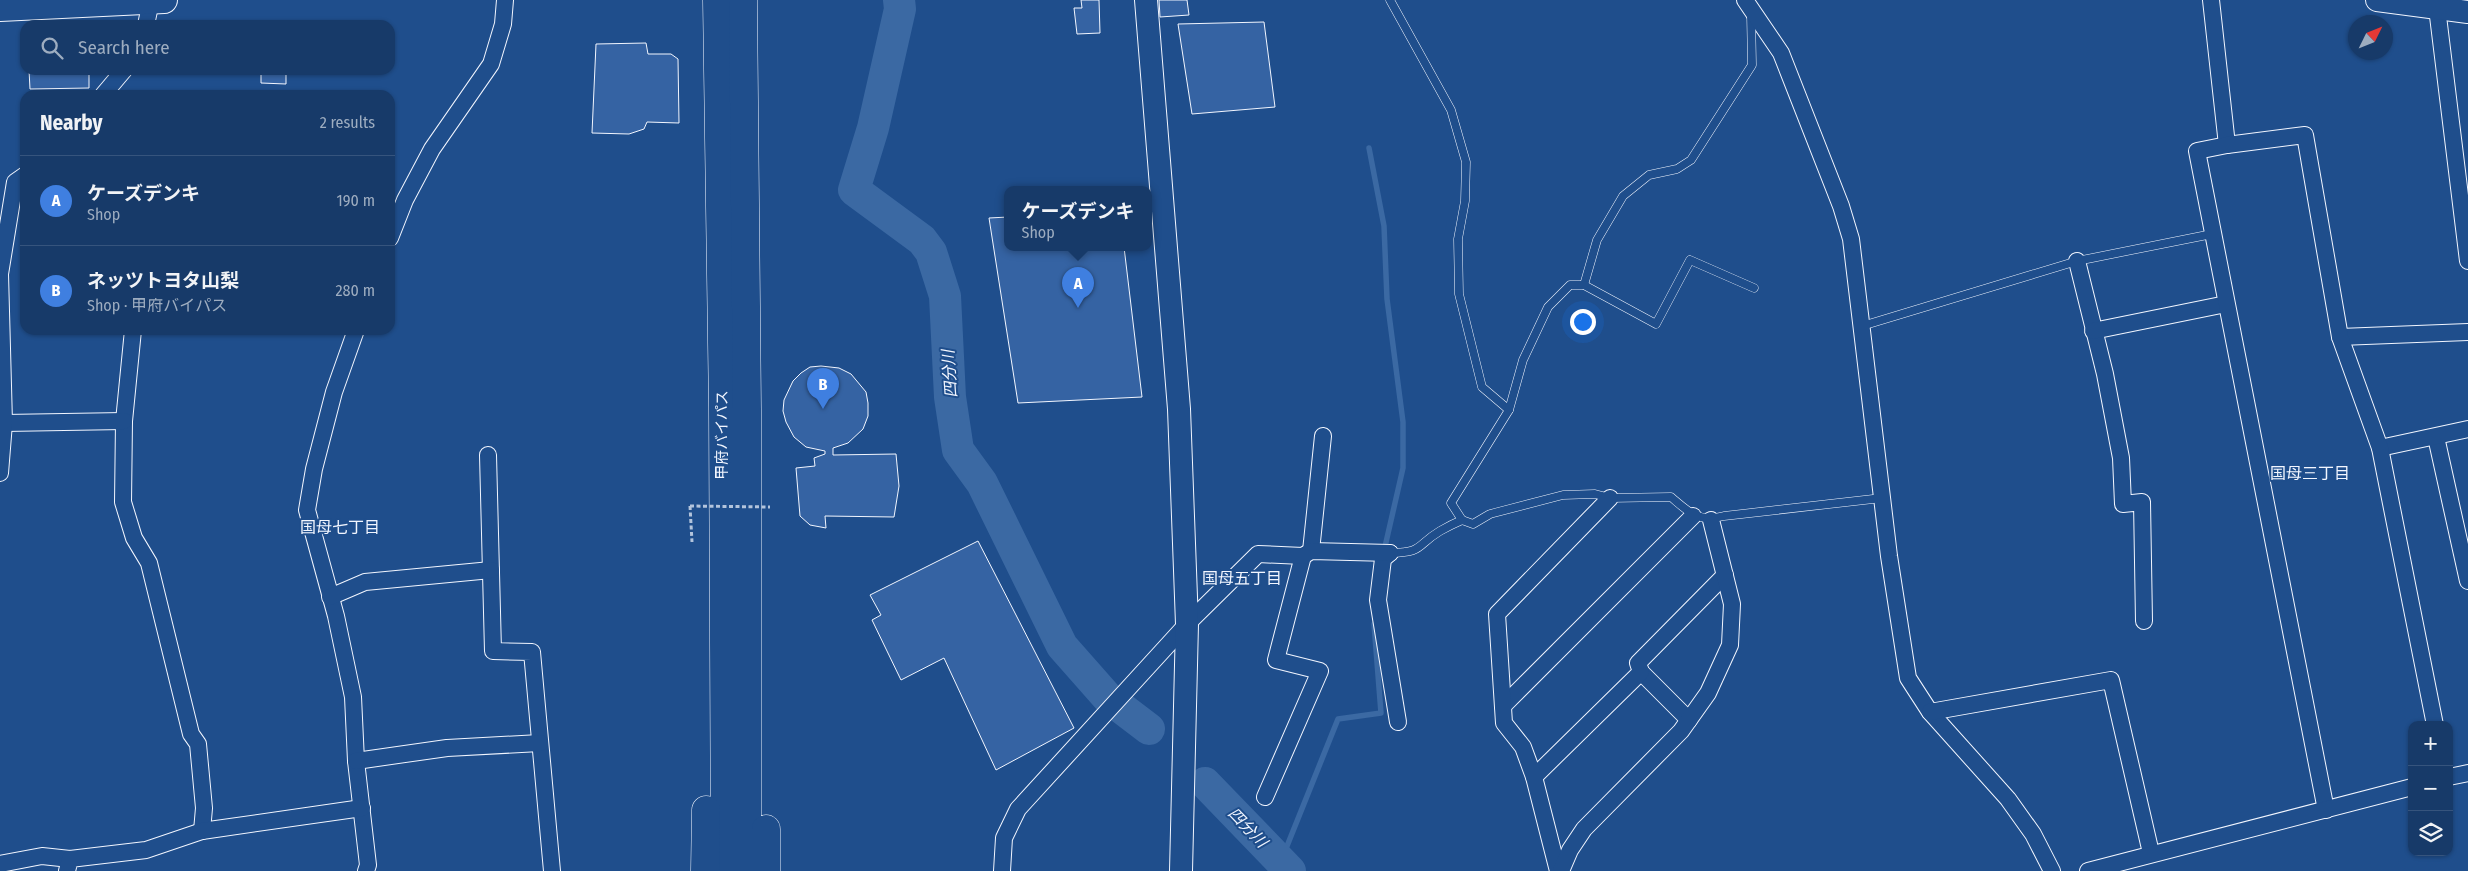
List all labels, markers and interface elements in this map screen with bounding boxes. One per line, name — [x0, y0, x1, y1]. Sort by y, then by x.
north arrow — [2348, 15, 2393, 60]
search box — [20, 20, 395, 75]
icon: search — [38, 34, 66, 62]
text: Search here — [78, 36, 170, 59]
text: Nearby — [40, 110, 102, 136]
text: 2 results — [320, 113, 375, 132]
text: ケーズデンキ — [87, 182, 200, 205]
popup — [1004, 186, 1152, 251]
text: A — [52, 191, 60, 210]
text: 190 m — [337, 191, 375, 210]
text: ケーズデンキ — [1021, 200, 1135, 223]
text: Shop — [87, 205, 120, 224]
text: Shop — [1021, 223, 1055, 242]
pin: A — [1062, 267, 1094, 308]
text: ネッツトヨタ山梨 — [87, 269, 239, 292]
text: B — [52, 281, 60, 300]
text: 280 m — [336, 281, 375, 300]
text: Shop · 甲府バイパス — [87, 296, 227, 315]
your location — [1570, 309, 1596, 335]
water label: 四分川 — [938, 347, 961, 399]
pin: B — [807, 368, 839, 409]
street label: 甲府バイパス — [713, 390, 731, 480]
district label: 国母三丁目 — [2270, 464, 2350, 483]
district label: 国母七丁目 — [300, 518, 380, 537]
district label: 国母五丁目 — [1202, 569, 1282, 588]
map controls — [2408, 721, 2453, 856]
button: + — [2408, 721, 2453, 766]
button: − — [2408, 766, 2453, 811]
water label: 四分川 — [1224, 803, 1273, 853]
button: layers — [2408, 811, 2453, 856]

